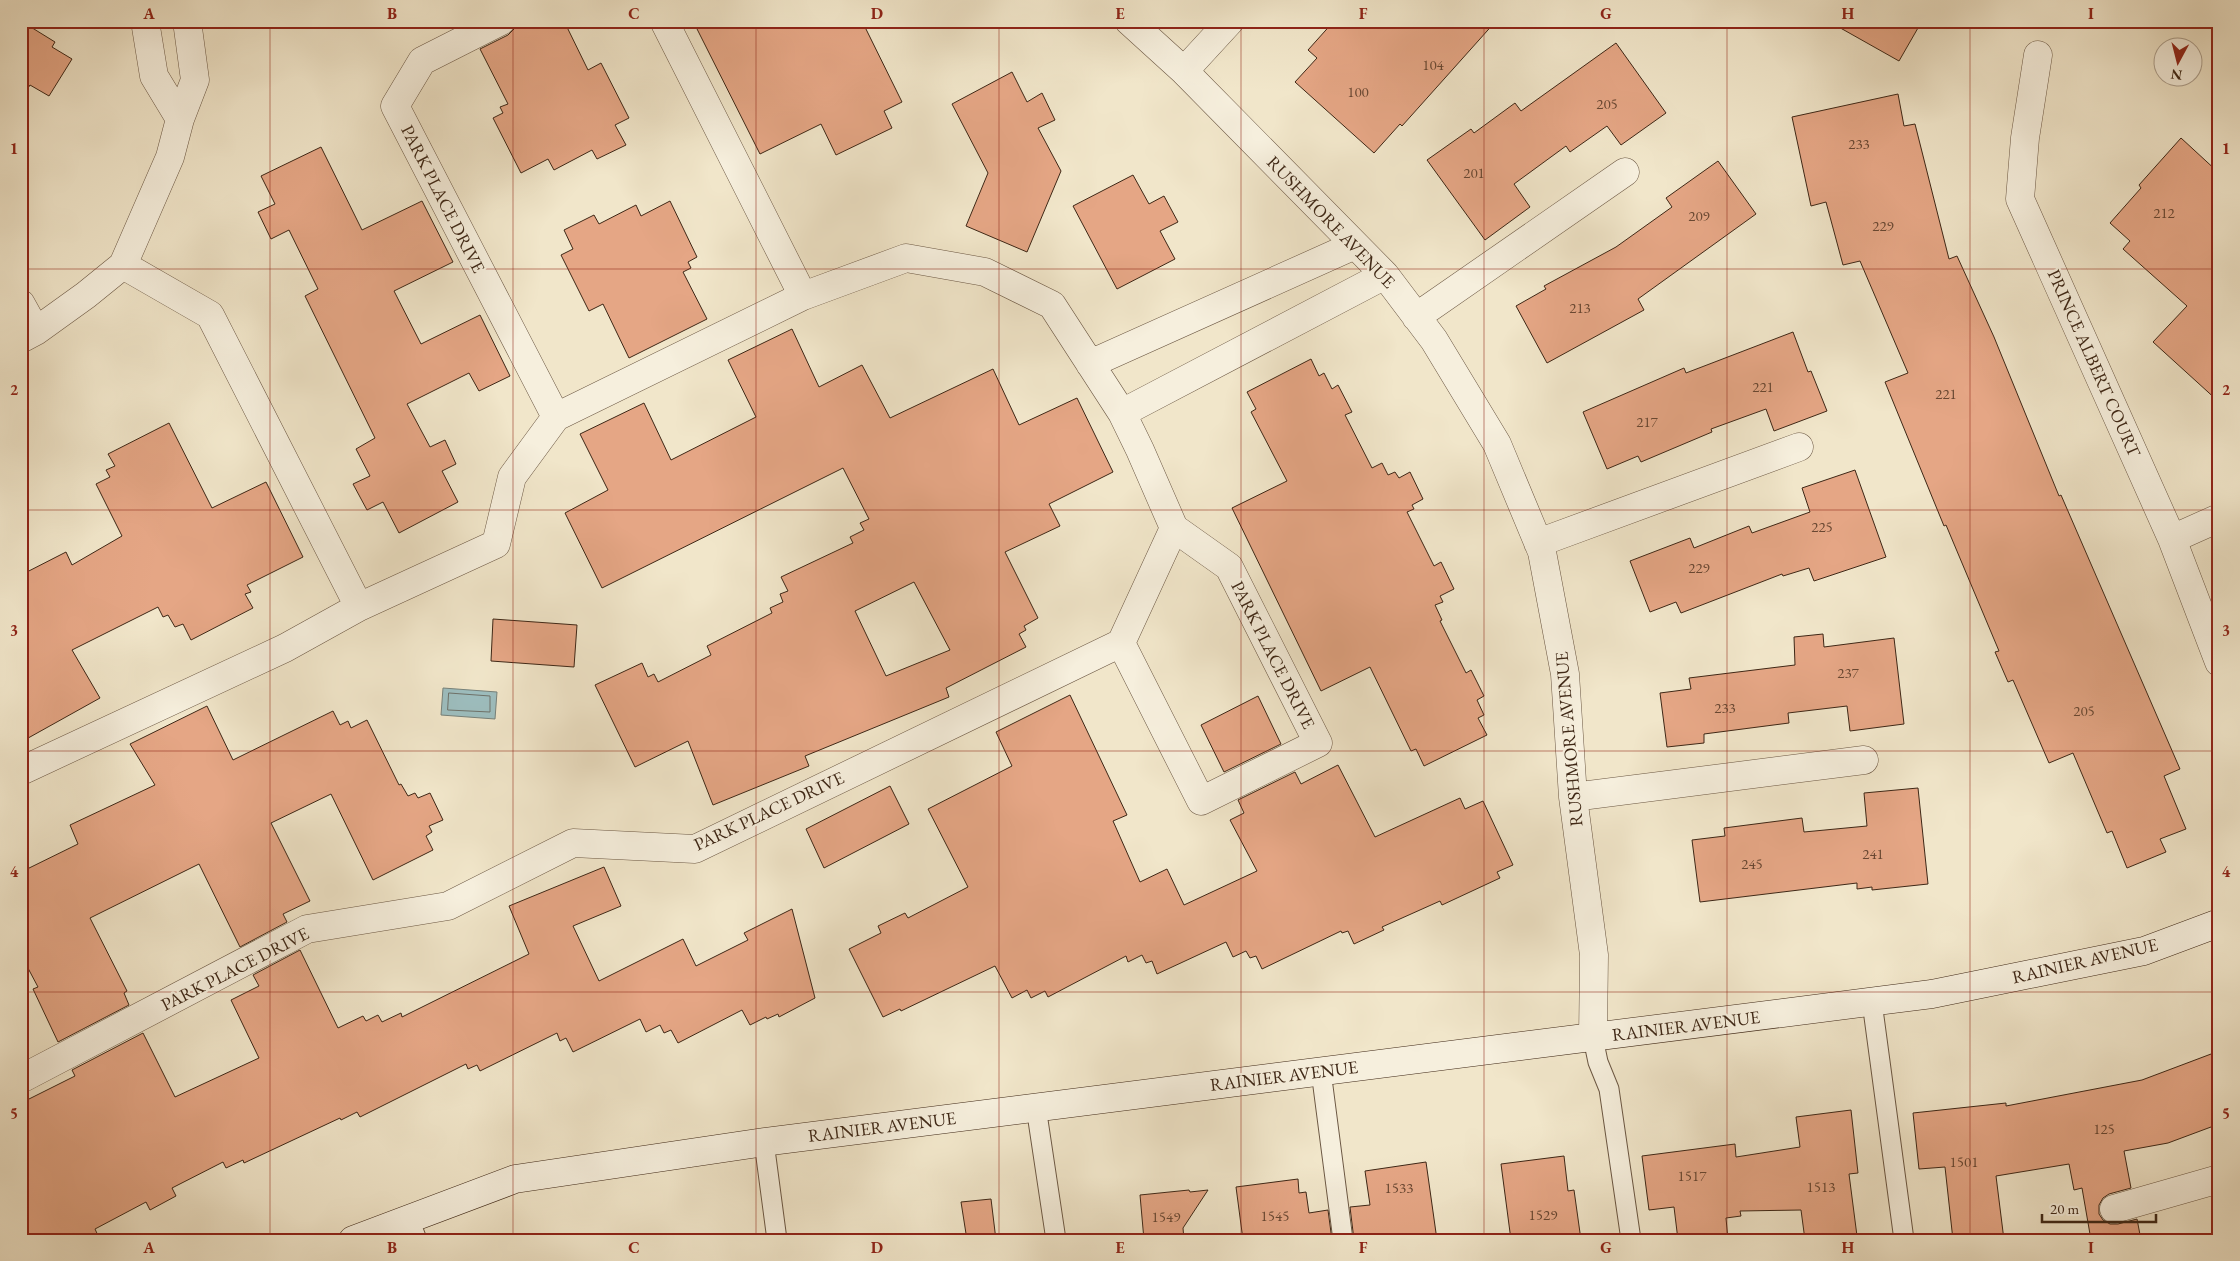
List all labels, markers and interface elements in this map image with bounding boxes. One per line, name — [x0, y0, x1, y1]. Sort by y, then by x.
text: A — [142, 3, 155, 24]
text: B — [387, 3, 397, 24]
text: C — [628, 3, 640, 24]
text: D — [871, 3, 883, 24]
text: E — [1115, 3, 1125, 24]
text: F — [1359, 3, 1368, 24]
text: G — [1600, 3, 1612, 24]
text: H — [1842, 3, 1855, 24]
text: I — [2088, 3, 2094, 24]
north arrow — [2152, 38, 2202, 88]
house number: 104 — [1422, 55, 1445, 74]
text: N — [2169, 65, 2183, 85]
house number: 100 — [1347, 82, 1369, 101]
house number: 205 — [1596, 94, 1618, 113]
street label: PARK PLACE DRIVE — [396, 121, 491, 277]
house number: 233 — [1848, 134, 1870, 153]
text: 1 — [10, 138, 18, 159]
text: 1 — [2222, 138, 2230, 159]
street label: RUSHMORE AVENUE — [1262, 151, 1401, 293]
house number: 201 — [1463, 163, 1485, 182]
house number: 212 — [2153, 203, 2176, 222]
house number: 209 — [1688, 206, 1710, 225]
house number: 229 — [1872, 216, 1894, 235]
street label: PRINCE ALBERT COURT — [2043, 265, 2147, 461]
house number: 213 — [1569, 298, 1591, 317]
house number: 221 — [1752, 377, 1774, 396]
text: 2 — [10, 379, 19, 400]
text: 2 — [2222, 379, 2231, 400]
house number: 221 — [1935, 384, 1957, 403]
house number: 217 — [1636, 412, 1659, 431]
house number: 225 — [1811, 517, 1833, 536]
house number: 229 — [1688, 558, 1710, 577]
street label: PARK PLACE DRIVE — [1226, 577, 1321, 733]
text: 3 — [10, 620, 18, 641]
text: 3 — [2222, 620, 2230, 641]
street label: RUSHMORE AVENUE — [1549, 651, 1588, 827]
house number: 237 — [1837, 663, 1860, 682]
house number: 233 — [1714, 698, 1736, 717]
house number: 205 — [2073, 701, 2095, 720]
street label: PARK PLACE DRIVE — [690, 766, 848, 855]
house number: 241 — [1862, 844, 1884, 863]
house number: 245 — [1741, 854, 1763, 873]
text: 4 — [10, 861, 19, 882]
text: 4 — [2222, 861, 2231, 882]
street label: PARK PLACE DRIVE — [157, 921, 313, 1016]
street label: RAINIER AVENUE — [2010, 933, 2160, 988]
street label: RAINIER AVENUE — [1611, 1005, 1761, 1046]
street label: RAINIER AVENUE — [1209, 1055, 1359, 1096]
text: 5 — [10, 1103, 18, 1124]
text: 5 — [2222, 1103, 2230, 1124]
street label: RAINIER AVENUE — [807, 1106, 957, 1147]
house number: 125 — [2093, 1119, 2115, 1138]
house number: 1501 — [1950, 1152, 1978, 1171]
house number: 1517 — [1678, 1166, 1707, 1185]
house number: 1513 — [1807, 1177, 1835, 1196]
house number: 1533 — [1385, 1178, 1413, 1197]
scale bar — [2042, 1191, 2156, 1223]
text: 20 m — [2050, 1199, 2079, 1218]
house number: 1529 — [1529, 1205, 1557, 1224]
house number: 1545 — [1261, 1206, 1289, 1225]
house number: 1549 — [1152, 1207, 1180, 1226]
text: A — [142, 1237, 155, 1258]
text: B — [387, 1237, 397, 1258]
text: C — [628, 1237, 640, 1258]
text: D — [871, 1237, 883, 1258]
text: E — [1115, 1237, 1125, 1258]
text: F — [1359, 1237, 1368, 1258]
text: G — [1600, 1237, 1612, 1258]
text: H — [1842, 1237, 1855, 1258]
text: I — [2088, 1237, 2094, 1258]

